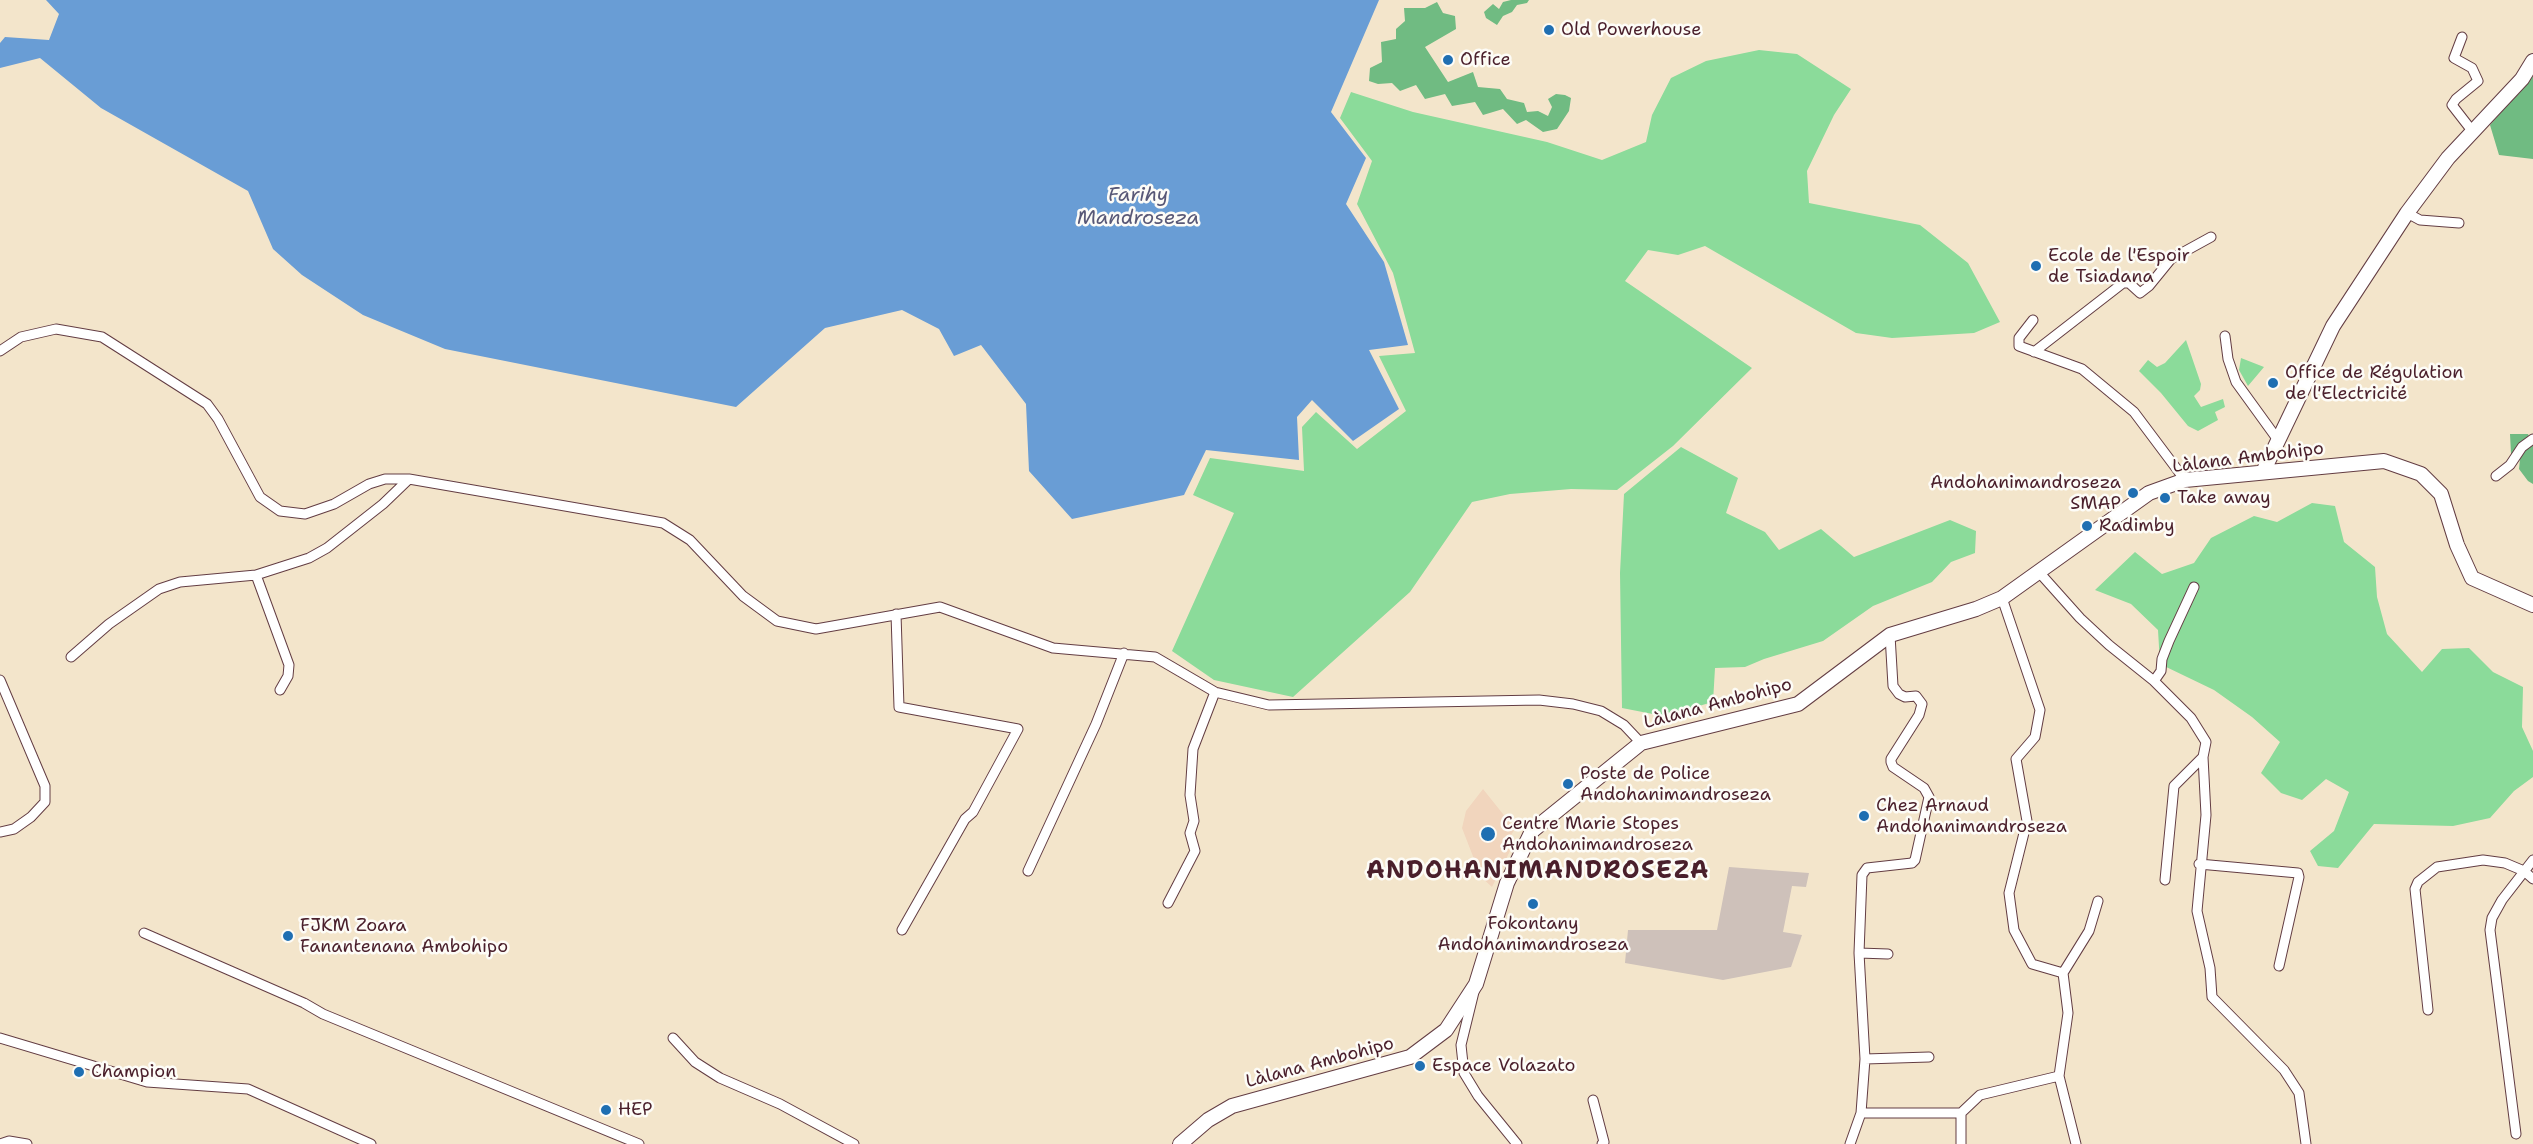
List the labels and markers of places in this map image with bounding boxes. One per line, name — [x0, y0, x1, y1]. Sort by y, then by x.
place label: Old Powerhouse — [1561, 19, 1701, 41]
marker: Old Powerhouse — [1542, 23, 1556, 37]
place label: Office — [1460, 49, 1511, 71]
marker: Office — [1441, 53, 1455, 67]
place label: Ecole de l'Espoir de Tsiadana — [2048, 245, 2190, 288]
marker: Ecole de l'Espoir de Tsiadana — [2029, 259, 2043, 273]
place label: Office de Régulation de l'Electricité — [2285, 362, 2463, 404]
marker: Office de Régulation de l'Electricité — [2266, 376, 2280, 390]
place label: Andohanimandroseza SMAP — [1930, 472, 2121, 514]
marker: Andohanimandroseza SMAP — [2126, 486, 2140, 500]
place label: Take away — [2177, 487, 2271, 509]
marker: Take away — [2158, 491, 2172, 505]
place label: Radimby — [2099, 515, 2175, 537]
marker: Radimby — [2080, 519, 2094, 533]
place label: Poste de Police Andohanimandroseza — [1580, 763, 1771, 806]
marker: Poste de Police Andohanimandroseza — [1561, 777, 1575, 791]
place label: Chez Arnaud Andohanimandroseza — [1876, 795, 2067, 838]
marker: Chez Arnaud Andohanimandroseza — [1857, 809, 1871, 823]
place label: Centre Marie Stopes Andohanimandroseza — [1502, 813, 1693, 856]
marker: Centre Marie Stopes Andohanimandroseza — [1479, 825, 1497, 843]
marker: Fokontany Andohanimandroseza — [1526, 897, 1540, 911]
place label: Fokontany Andohanimandroseza — [1438, 913, 1628, 956]
place label: FJKM Zoara Fanantenana Ambohipo — [300, 915, 508, 958]
marker: FJKM Zoara Fanantenana Ambohipo — [281, 929, 295, 943]
place label: Espace Volazato — [1432, 1055, 1576, 1077]
marker: Espace Volazato — [1413, 1059, 1427, 1073]
place label: Champion — [91, 1061, 176, 1083]
marker: Champion — [72, 1065, 86, 1079]
place label: HEP — [618, 1099, 652, 1121]
marker: HEP — [599, 1103, 613, 1117]

